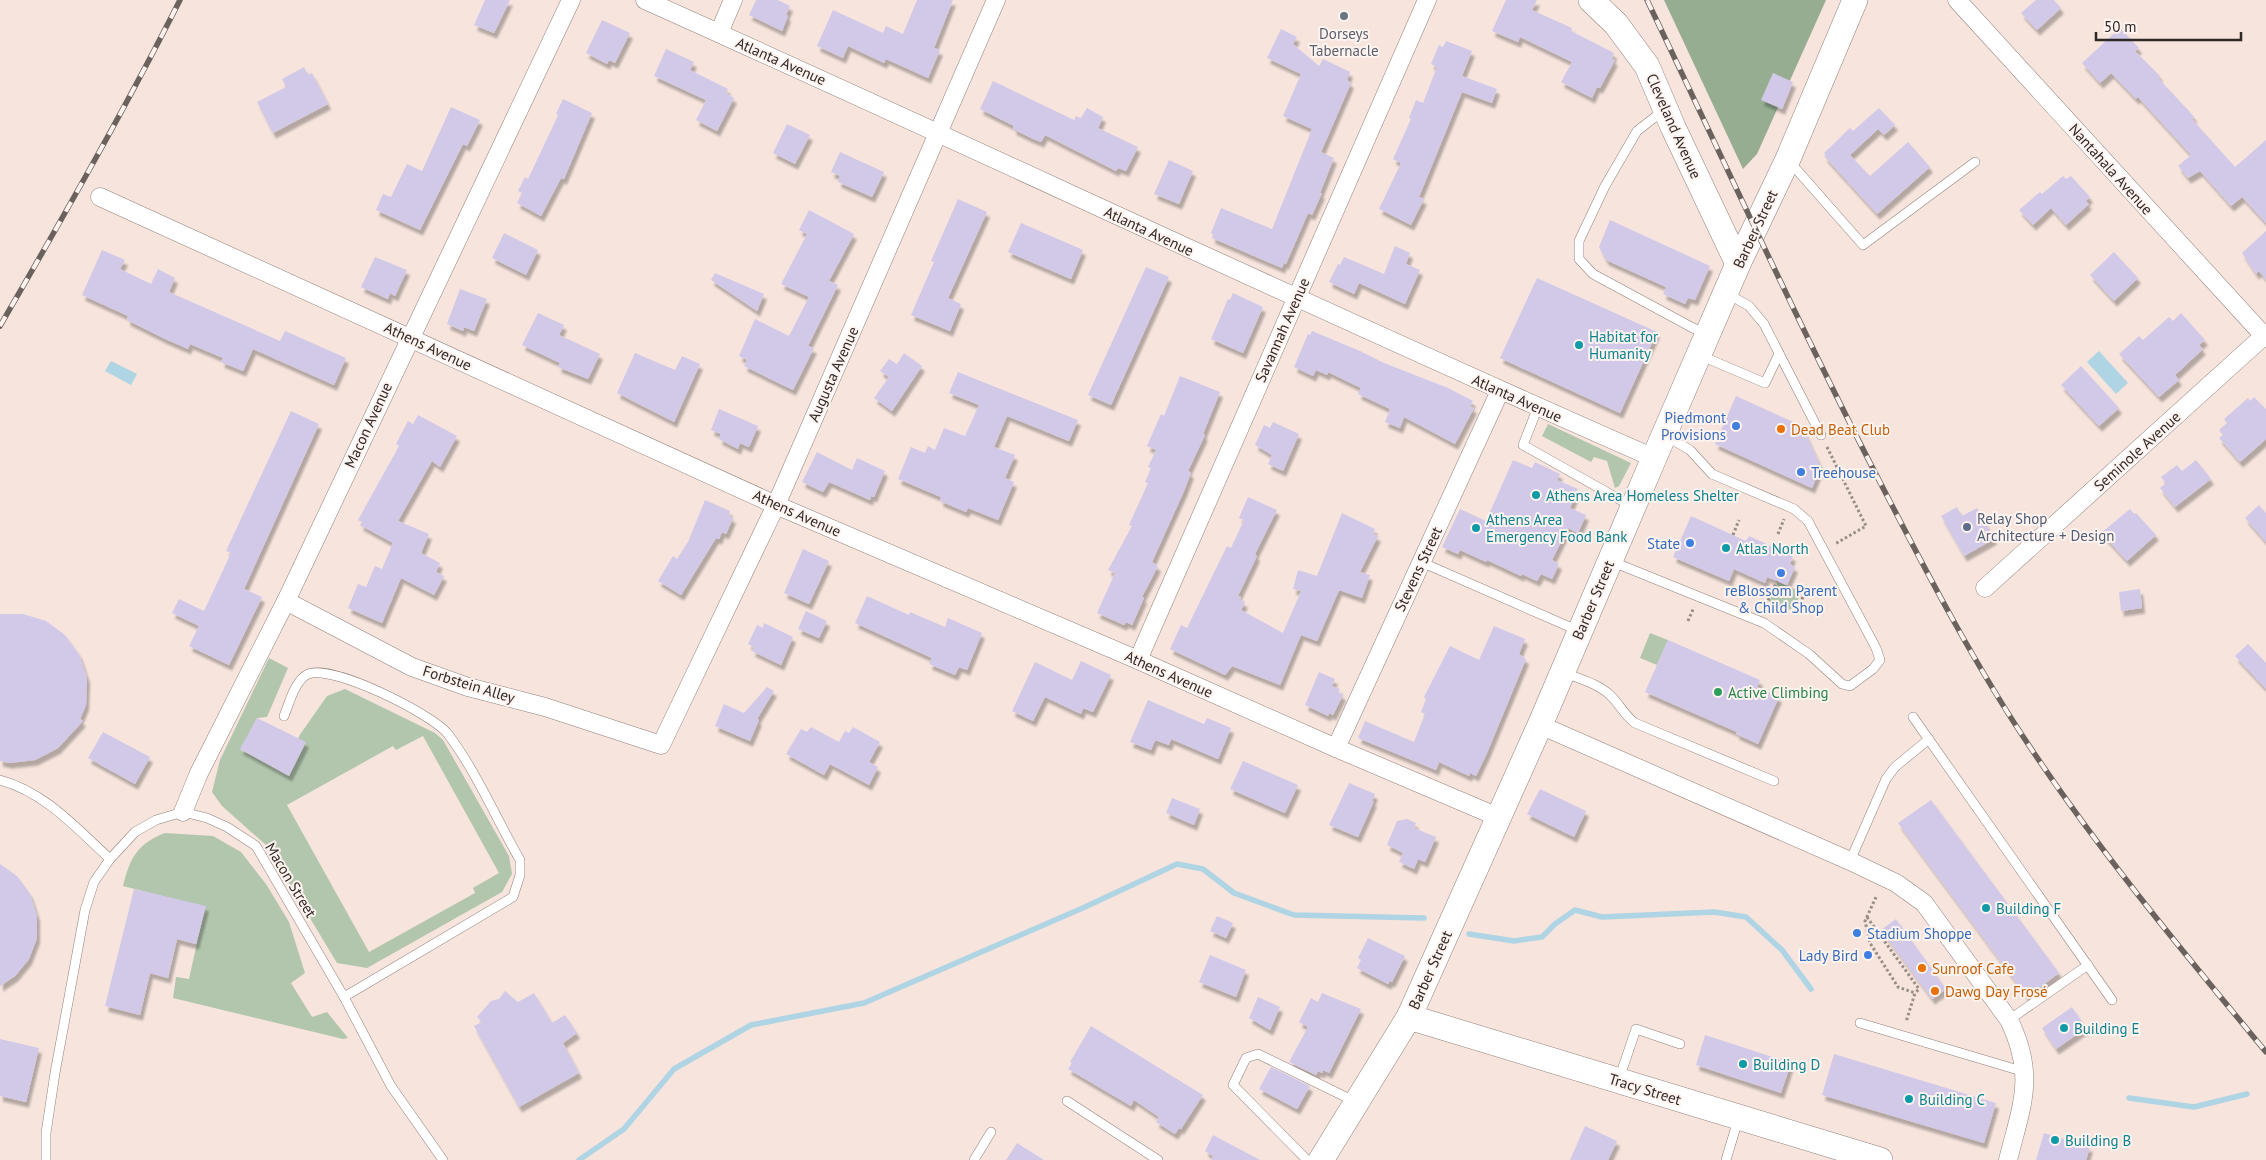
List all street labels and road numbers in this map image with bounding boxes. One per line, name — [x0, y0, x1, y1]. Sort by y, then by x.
street label: Atlanta Avenue — [733, 33, 829, 89]
street label: Cleveland Avenue — [1642, 70, 1706, 182]
street label: Nantahala Avenue — [2065, 120, 2157, 218]
street label: Barber Street — [1729, 187, 1781, 271]
street label: Atlanta Avenue — [1101, 202, 1197, 260]
street label: Savannah Avenue — [1250, 275, 1314, 385]
street label: Athens Avenue — [381, 317, 475, 375]
street label: Augusta Avenue — [804, 323, 862, 425]
street label: Atlanta Avenue — [1469, 370, 1565, 426]
street label: Macon Avenue — [340, 379, 396, 471]
street label: Seminole Avenue — [2090, 407, 2184, 495]
street label: Athens Avenue — [750, 485, 844, 541]
street label: Stevens Street — [1390, 523, 1446, 615]
street label: Barber Street — [1568, 557, 1618, 643]
street label: Athens Avenue — [1122, 646, 1216, 702]
street label: Forbstein Alley — [421, 661, 517, 707]
street label: Macon Street — [261, 839, 321, 921]
street label: Barber Street — [1404, 928, 1456, 1012]
street label: Tracy Street — [1607, 1069, 1683, 1109]

